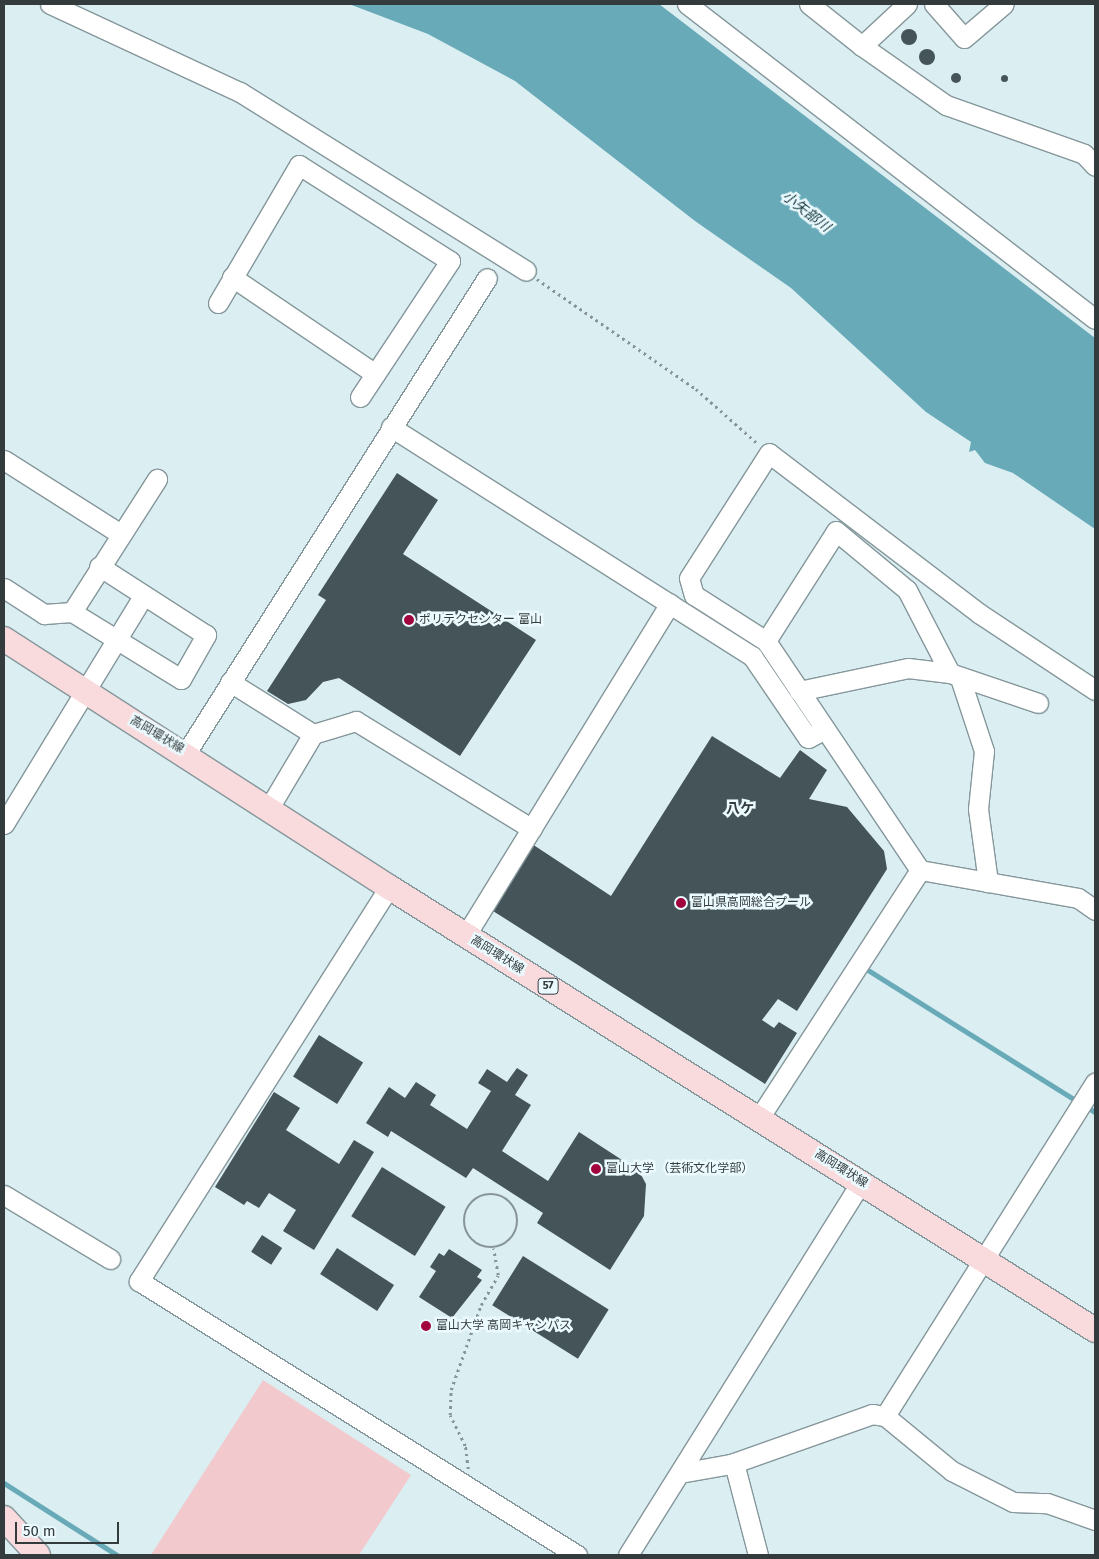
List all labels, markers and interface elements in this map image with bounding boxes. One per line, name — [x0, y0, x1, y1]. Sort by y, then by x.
water label: 小矢部川 — [779, 188, 833, 236]
place label: ポリテクセンター 富山 — [419, 613, 542, 627]
marker: ポリテクセンター 富山 — [403, 614, 415, 626]
street label: 高岡環状線 — [128, 713, 186, 757]
district label: 八ケ — [726, 801, 754, 817]
place label: 富山県高岡総合プール — [691, 896, 811, 910]
marker: 富山県高岡総合プール — [675, 897, 687, 909]
street label: 高岡環状線 — [468, 933, 526, 977]
road number: 57 — [537, 978, 559, 994]
street label: 高岡環状線 — [812, 1147, 870, 1191]
place label: 富山大学 （芸術文化学部） — [606, 1162, 753, 1176]
marker: 富山大学 （芸術文化学部） — [590, 1163, 602, 1175]
place label: 富山大学 高岡キャンパス — [436, 1319, 571, 1333]
marker: 富山大学 高岡キャンパス — [420, 1320, 432, 1332]
scale bar — [18, 1512, 121, 1544]
text: 50 m — [23, 1522, 56, 1540]

